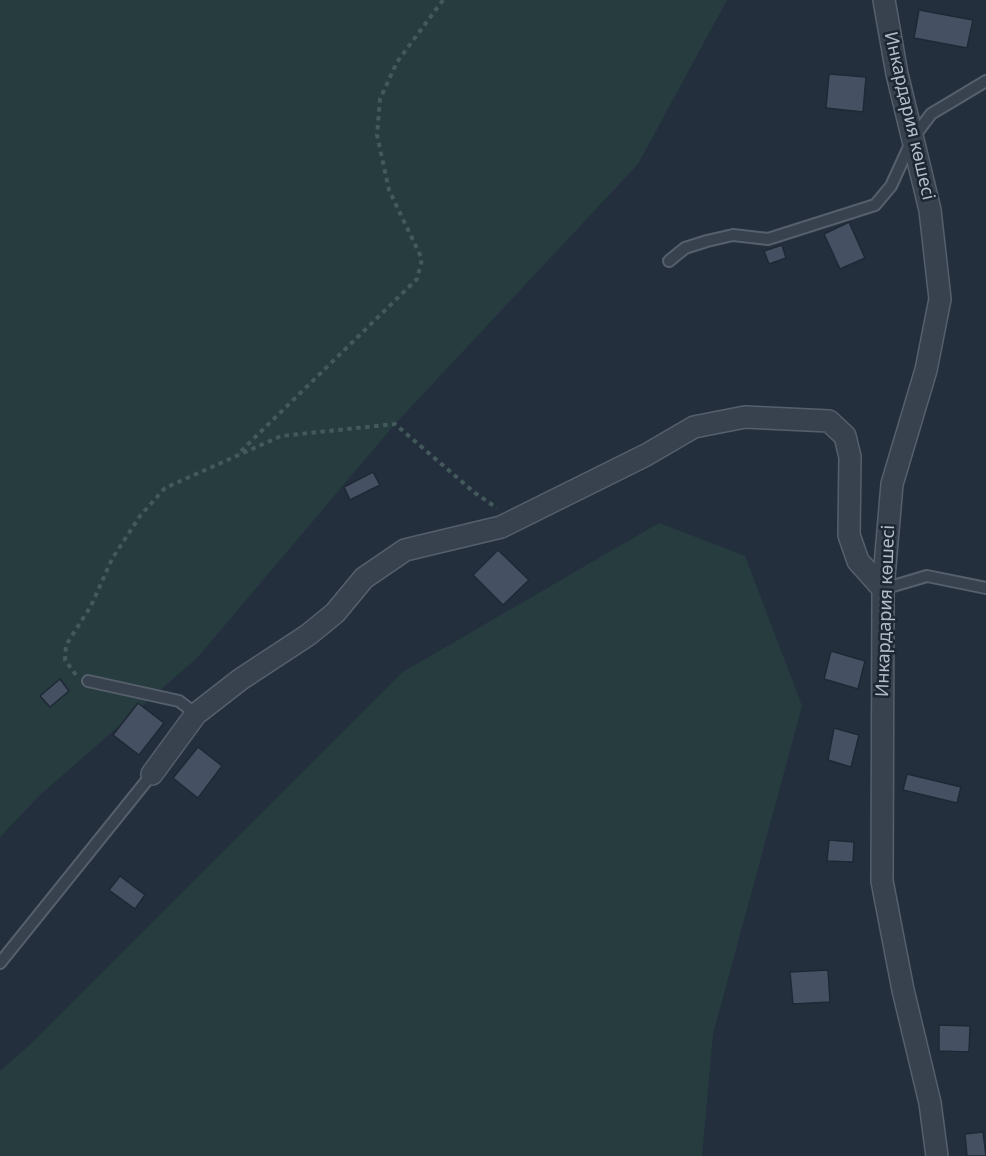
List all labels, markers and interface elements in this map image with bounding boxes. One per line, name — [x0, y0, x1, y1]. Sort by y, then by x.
street label: Инкардария көшесі — [879, 30, 939, 202]
street label: Инкардария көшесі — [872, 524, 900, 698]

